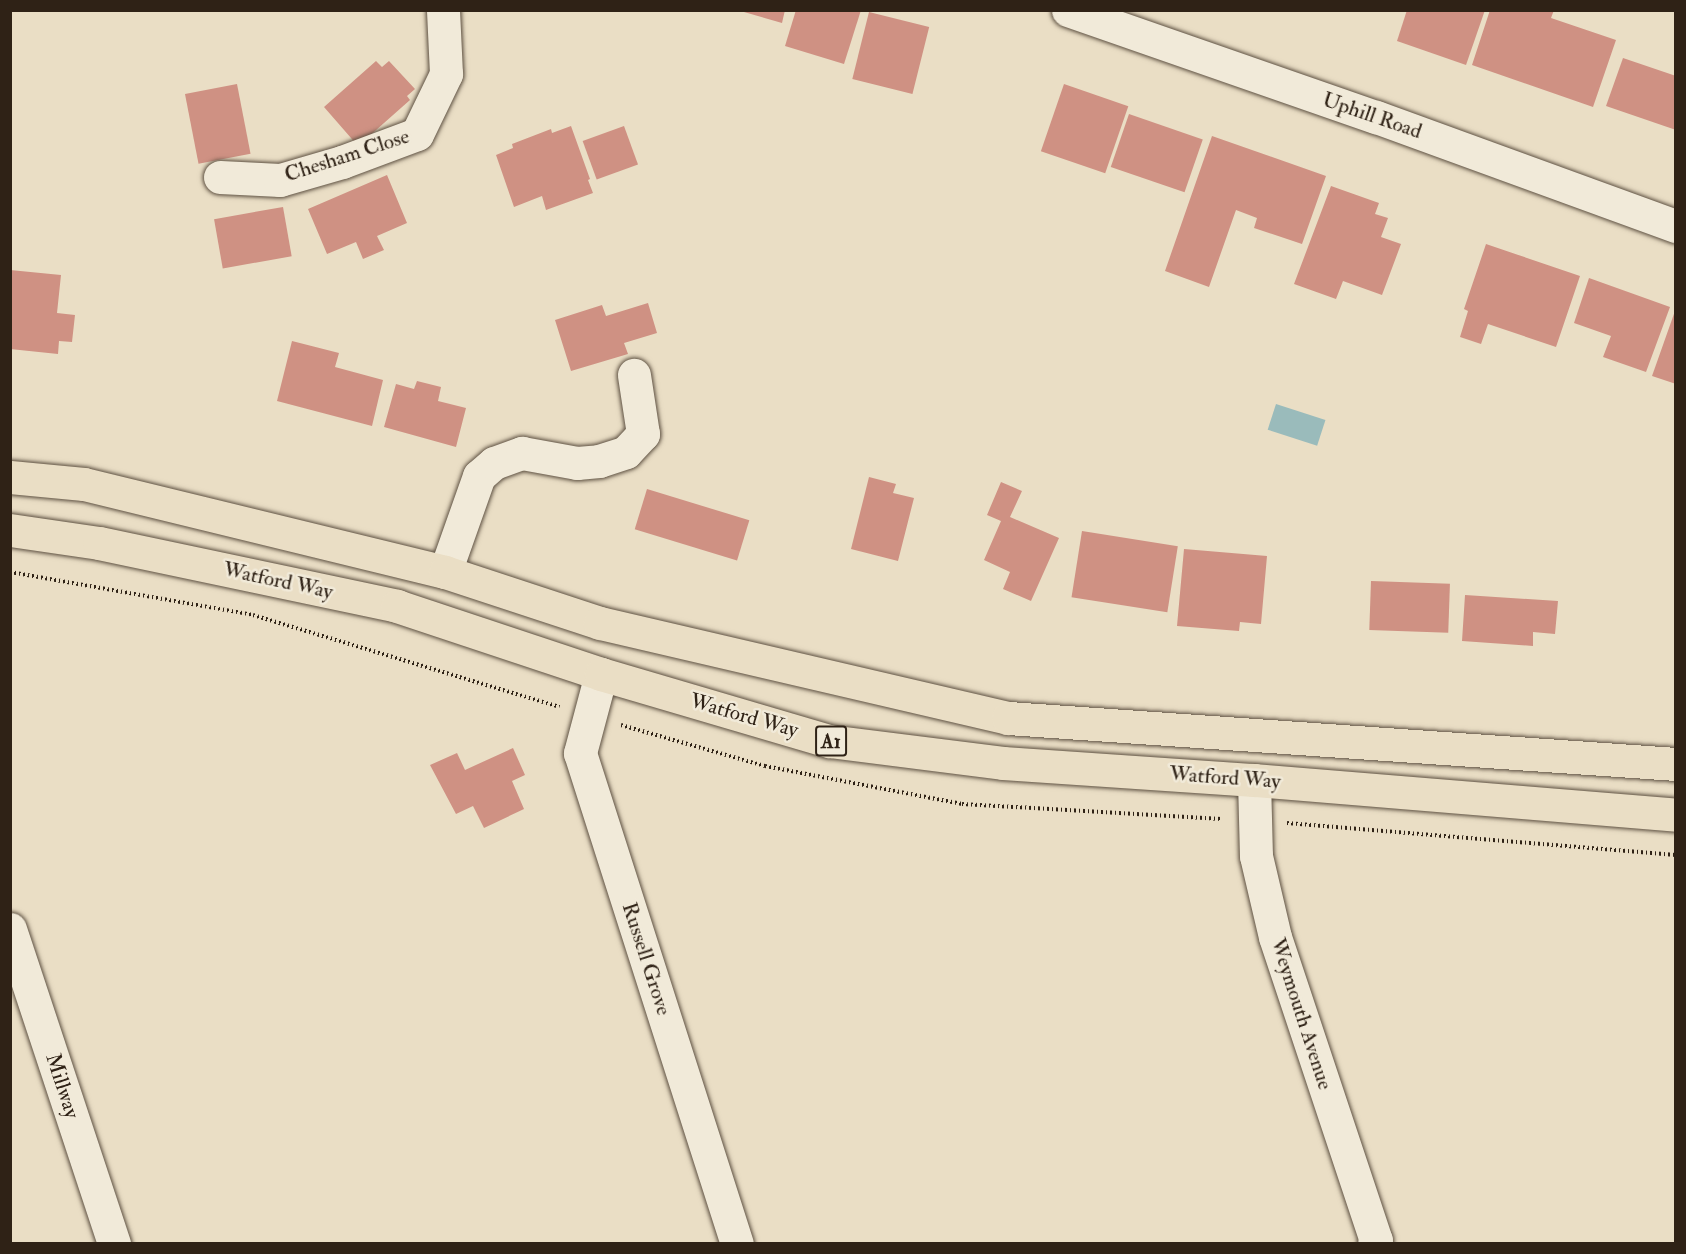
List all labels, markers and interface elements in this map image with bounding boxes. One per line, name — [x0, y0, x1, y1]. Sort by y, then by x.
street label: Uphill Road — [1319, 87, 1425, 145]
street label: Chesham Close — [282, 124, 412, 188]
street label: Watford Way — [221, 557, 335, 605]
street label: Watford Way — [687, 689, 801, 743]
road number: A1 — [814, 724, 848, 758]
street label: Watford Way — [1169, 762, 1281, 794]
street label: Russell Grove — [616, 899, 676, 1019]
street label: Weymouth Avenue — [1265, 935, 1337, 1093]
street label: Millway — [40, 1050, 84, 1122]

